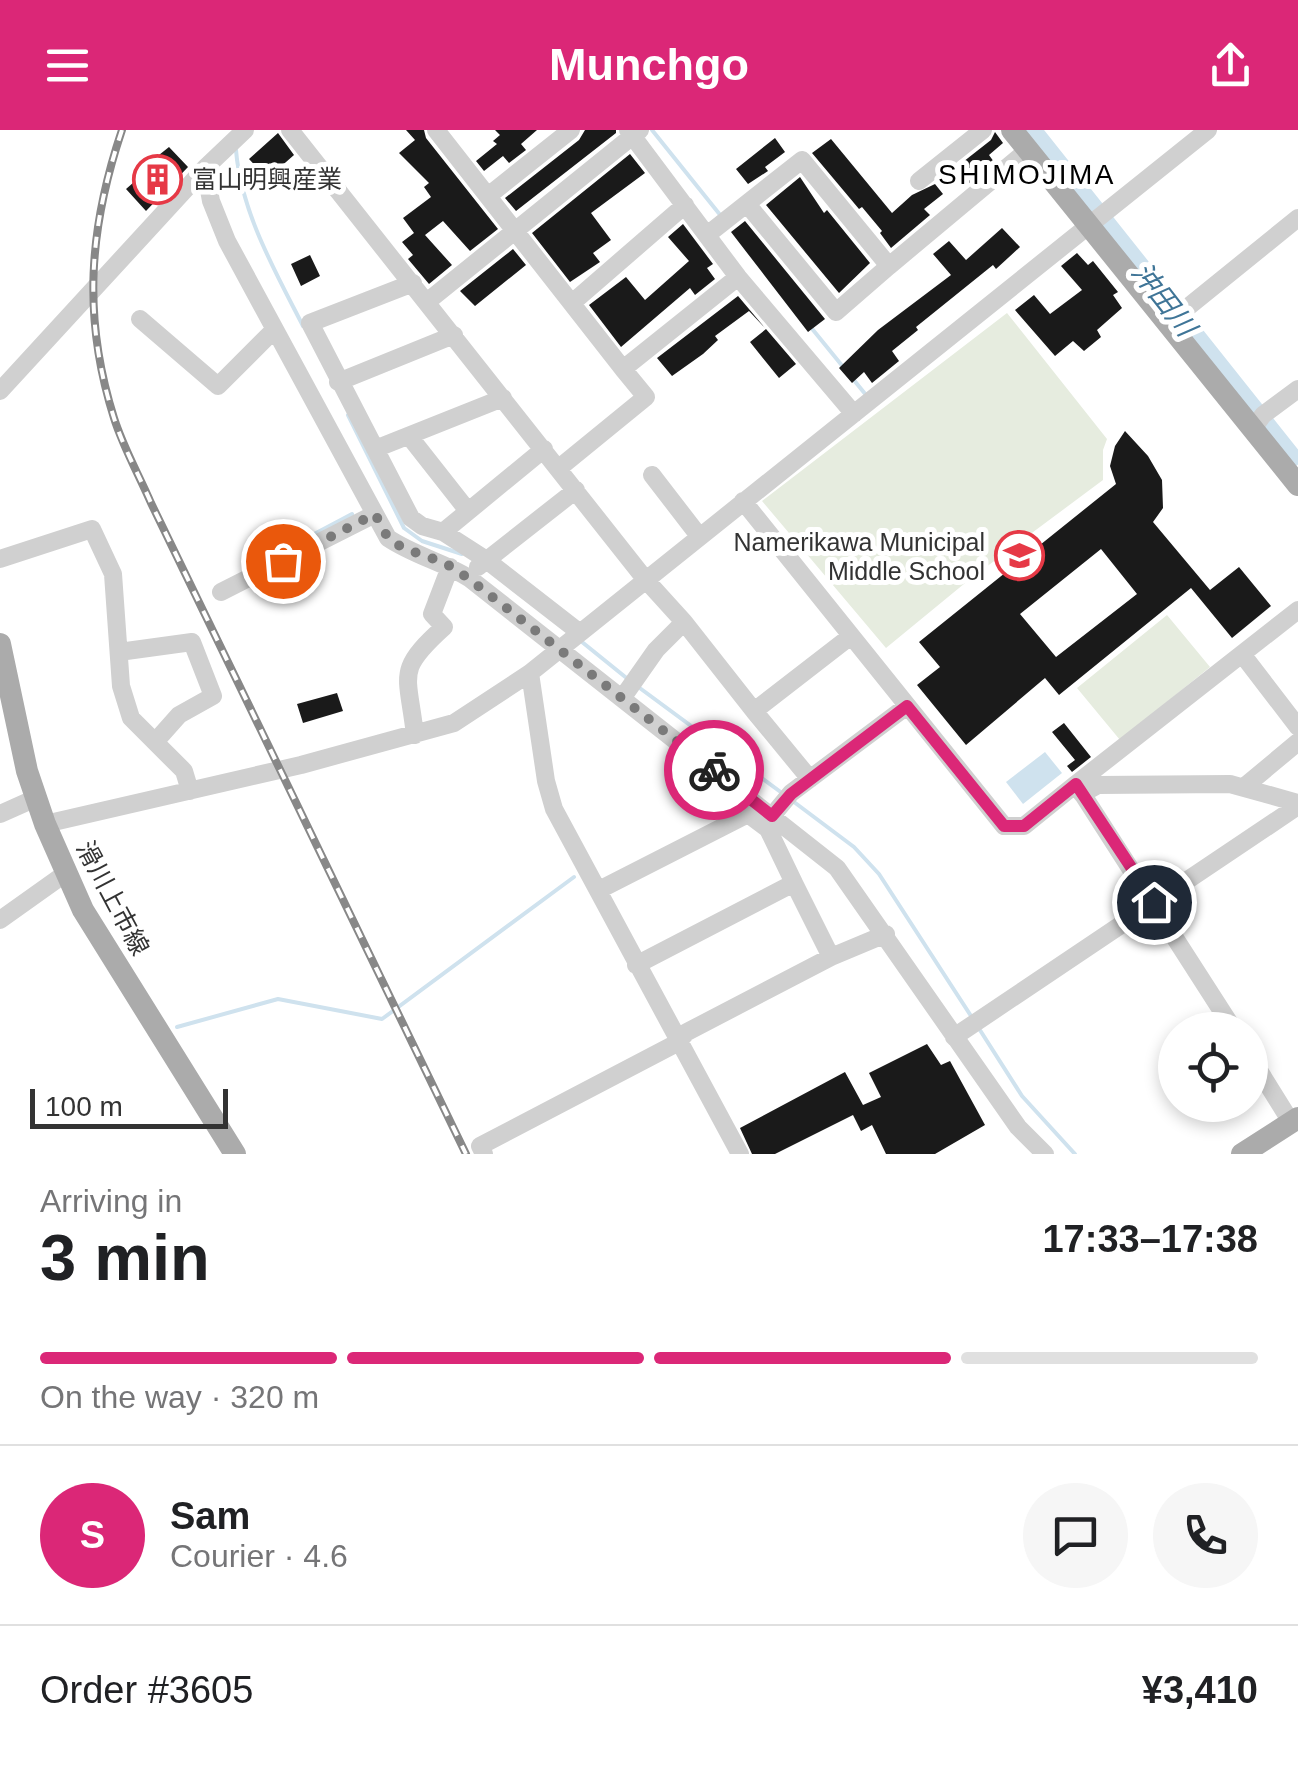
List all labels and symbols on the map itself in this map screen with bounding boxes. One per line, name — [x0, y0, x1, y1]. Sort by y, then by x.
building icon: 富山明興産業 — [131, 153, 183, 205]
district label: SHIMOJIMA — [938, 159, 1116, 190]
place label: 富山明興産業 — [192, 165, 342, 193]
water label: 沖田川 — [1126, 257, 1204, 344]
pin — [241, 519, 326, 604]
place label: Namerikawa Municipal Middle School — [734, 528, 985, 585]
school or university icon: Namerikawa Municipal Middle School — [994, 530, 1046, 582]
courier — [664, 720, 764, 820]
street label: 滑川上市線 — [71, 836, 155, 960]
pin — [1112, 860, 1197, 945]
scale bar — [30, 1084, 228, 1128]

